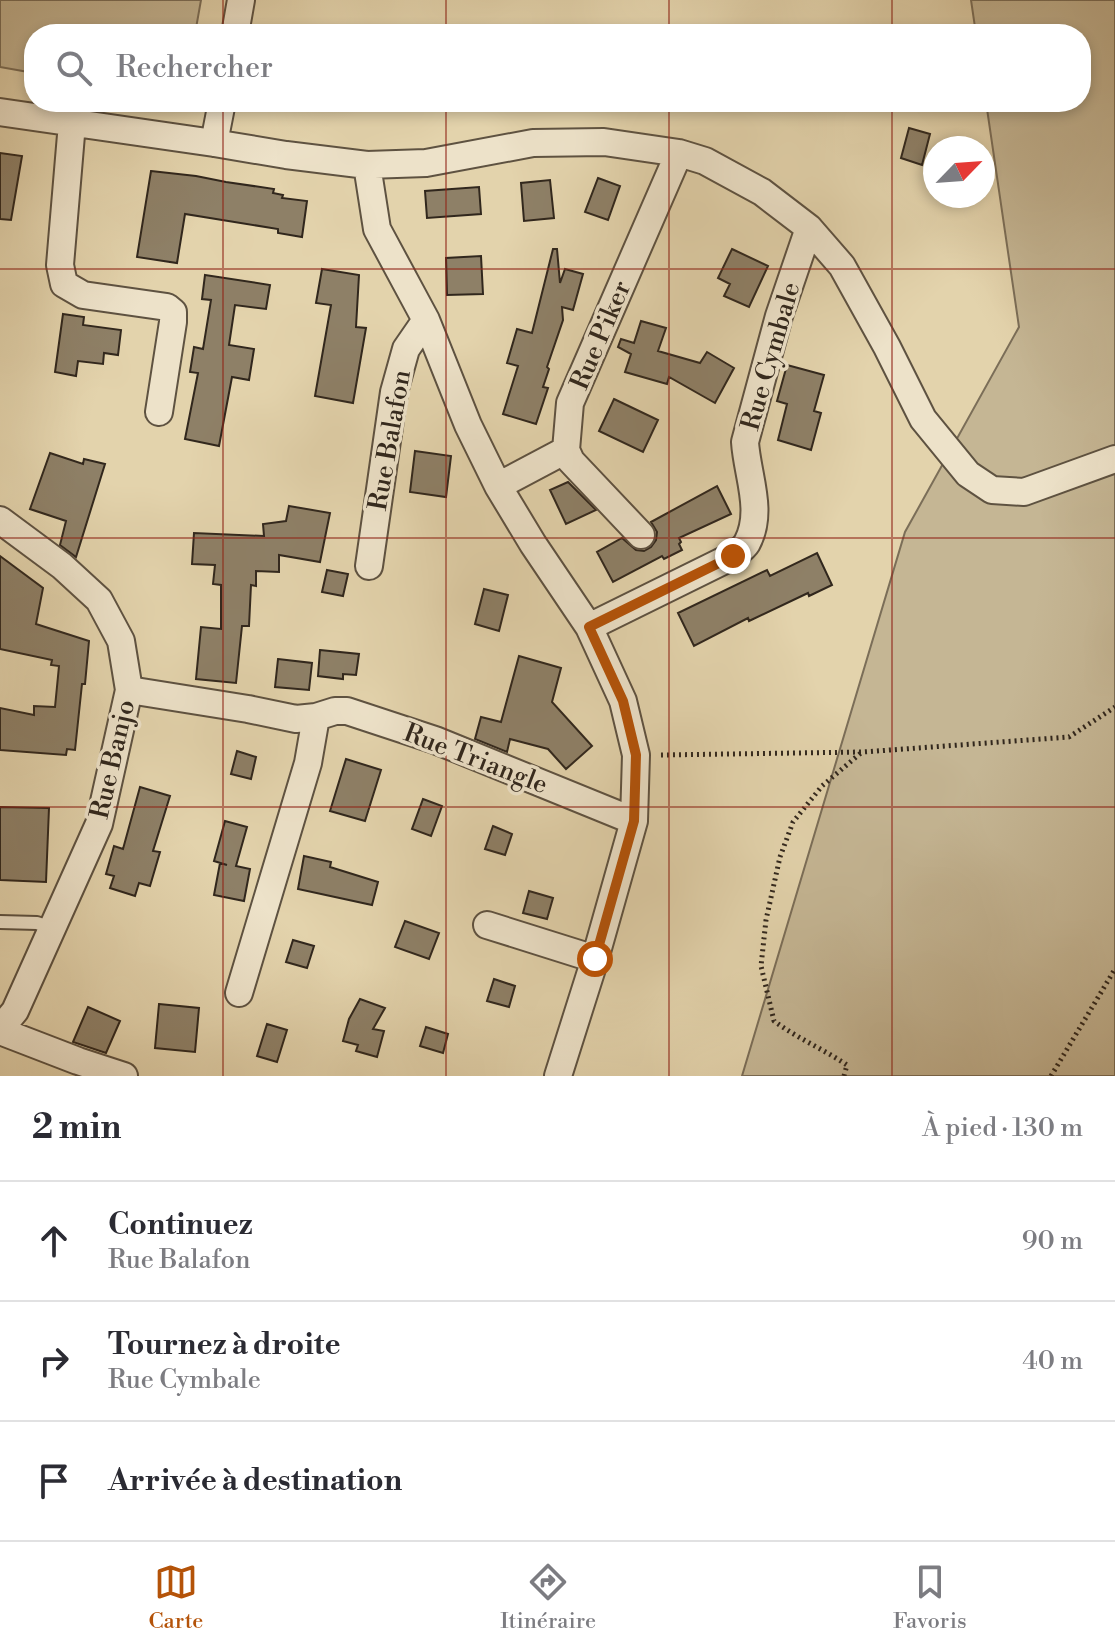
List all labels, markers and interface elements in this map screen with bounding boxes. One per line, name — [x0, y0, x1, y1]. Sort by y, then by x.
search box — [24, 24, 1091, 112]
icon: search — [52, 46, 96, 90]
text: Rechercher — [116, 49, 273, 87]
north arrow — [923, 136, 995, 208]
street label: Rue Piker — [564, 276, 638, 395]
street label: Rue Cymbale — [735, 278, 807, 434]
street label: Rue Balafon — [362, 367, 418, 513]
route end — [715, 538, 751, 574]
street label: Rue Banjo — [84, 696, 142, 822]
street label: Rue Triangle — [399, 717, 552, 801]
route start — [577, 941, 613, 977]
text: 2 min — [32, 1107, 121, 1149]
text: À pied · 130 m — [922, 1112, 1083, 1144]
text: Continuez — [108, 1206, 253, 1244]
icon: ahead — [32, 1219, 76, 1263]
text: 90 m — [1022, 1225, 1083, 1257]
text: Rue Balafon — [108, 1244, 251, 1276]
text: Tournez à droite — [108, 1326, 341, 1364]
icon: right — [32, 1339, 76, 1383]
text: 40 m — [1022, 1345, 1083, 1377]
text: Rue Cymbale — [108, 1364, 261, 1396]
icon: arrive — [32, 1459, 76, 1503]
text: Arrivée à destination — [108, 1462, 402, 1500]
tab: Carte — [148, 1560, 203, 1635]
tab: Itinéraire — [500, 1560, 596, 1635]
tab: Favoris — [893, 1560, 967, 1635]

